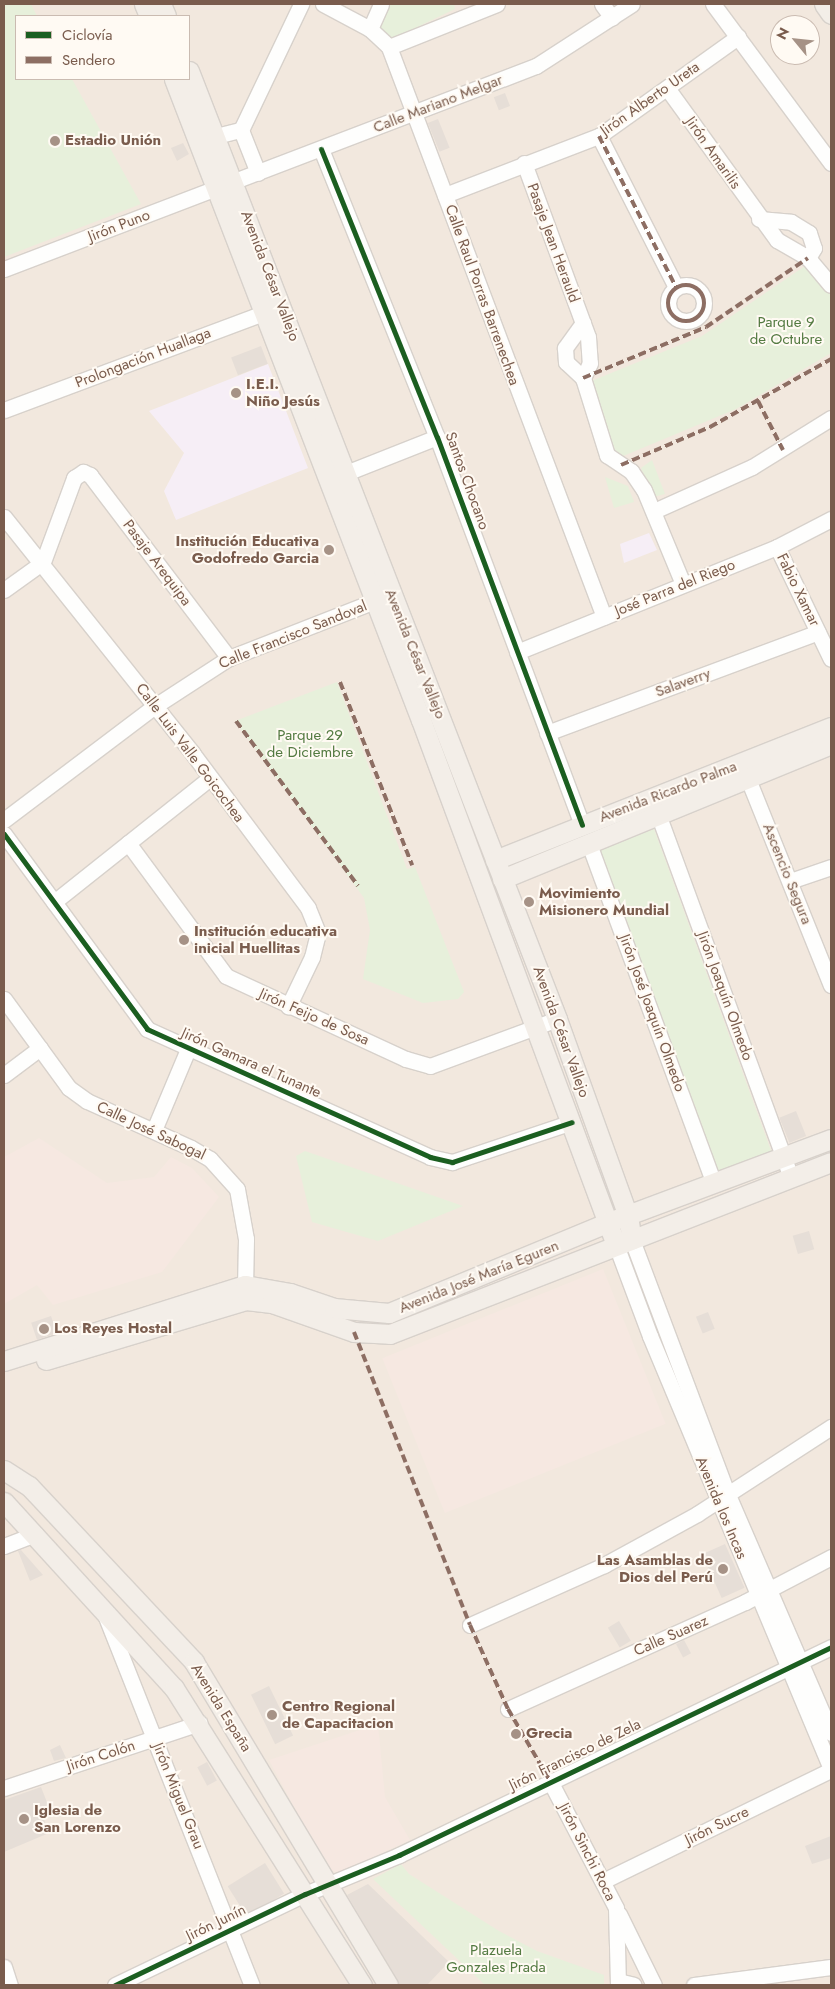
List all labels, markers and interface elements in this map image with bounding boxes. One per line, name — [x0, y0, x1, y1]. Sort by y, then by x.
legend — [15, 15, 190, 80]
north arrow — [770, 15, 820, 65]
text: Ciclovía — [62, 24, 112, 46]
text: N — [771, 24, 794, 43]
text: Sendero — [62, 49, 115, 71]
street label: Jirón Alberto Ureta — [597, 58, 703, 140]
street label: Calle Mariano Melgar — [371, 71, 505, 137]
street label: Jirón Amarilis — [681, 113, 745, 193]
place label: Estadio Unión — [65, 132, 161, 150]
marker: Estadio Unión — [49, 135, 61, 147]
street label: Pasaje Jean Herauld — [523, 181, 583, 305]
street label: Calle Raul Porras Barrenechea — [441, 202, 523, 388]
street label: Jirón Puno — [86, 206, 152, 246]
street label: Avenida César Vallejo — [237, 208, 303, 344]
park label: Parque 9 de Octubre — [750, 313, 822, 348]
street label: Prolongación Huallaga — [73, 324, 213, 392]
place label: I.E.I. Niño Jesús — [246, 375, 320, 410]
marker: I.E.I. Niño Jesús — [230, 387, 242, 399]
street label: Santos Chocano — [441, 430, 493, 532]
street label: Pasaje Arequipa — [119, 517, 195, 609]
place label: Institución Educativa Godofredo Garcia — [176, 532, 319, 567]
marker: Institución Educativa Godofredo Garcia — [323, 544, 335, 556]
street label: Fabio Xamar — [773, 551, 823, 629]
street label: José Parra del Riego — [612, 556, 738, 620]
street label: Avenida César Vallejo — [381, 586, 449, 722]
street label: Calle Francisco Sandoval — [216, 597, 370, 673]
street label: Salaverry — [653, 665, 713, 701]
street label: Calle Luis Valle Goicochea — [132, 680, 248, 826]
park label: Parque 29 de Diciembre — [267, 726, 353, 761]
street label: Avenida Ricardo Palma — [597, 757, 739, 827]
street label: Ascencio Segura — [759, 821, 815, 927]
place label: Movimiento Misionero Mundial — [539, 884, 669, 919]
marker: Movimiento Misionero Mundial — [523, 896, 535, 908]
place label: Institución educativa inicial Huellitas — [194, 922, 337, 957]
street label: Jirón Joaquín Olmedo — [693, 929, 757, 1063]
street label: Jirón José Joaquín Olmedo — [615, 932, 689, 1094]
marker: Institución educativa inicial Huellitas — [178, 934, 190, 946]
street label: Avenida César Vallejo — [529, 964, 593, 1100]
street label: Jirón Feijo de Sosa — [256, 985, 372, 1049]
street label: Jirón Gamara el Tunante — [178, 1024, 324, 1102]
street label: Calle José Sabogal — [94, 1098, 208, 1164]
street label: Avenida José María Eguren — [397, 1237, 561, 1317]
place label: Los Reyes Hostal — [54, 1320, 172, 1338]
marker: Los Reyes Hostal — [38, 1323, 50, 1335]
street label: Avenida los Incas — [691, 1454, 751, 1562]
place label: Las Asamblas de Dios del Perú — [597, 1551, 713, 1586]
marker: Las Asamblas de Dios del Perú — [717, 1563, 729, 1575]
street label: Calle Suarez — [631, 1612, 711, 1660]
street label: Avenida España — [187, 1661, 255, 1755]
place label: Centro Regional de Capacitacion — [282, 1697, 395, 1732]
marker: Centro Regional de Capacitacion — [266, 1709, 278, 1721]
street label: Jirón Francisco de Zela — [506, 1715, 644, 1795]
place label: Grecia — [526, 1725, 572, 1743]
marker: Grecia — [510, 1728, 522, 1740]
street label: Jirón Colón — [64, 1736, 138, 1776]
street label: Jirón Miguel Grau — [148, 1740, 208, 1852]
street label: Jirón Sinchi Roca — [555, 1800, 619, 1904]
place label: Iglesia de San Lorenzo — [34, 1801, 121, 1836]
street label: Jirón Sucre — [682, 1803, 752, 1849]
marker: Iglesia de San Lorenzo — [18, 1813, 30, 1825]
street label: Jirón Junín — [183, 1901, 249, 1945]
park label: Plazuela Gonzales Prada — [446, 1941, 546, 1976]

